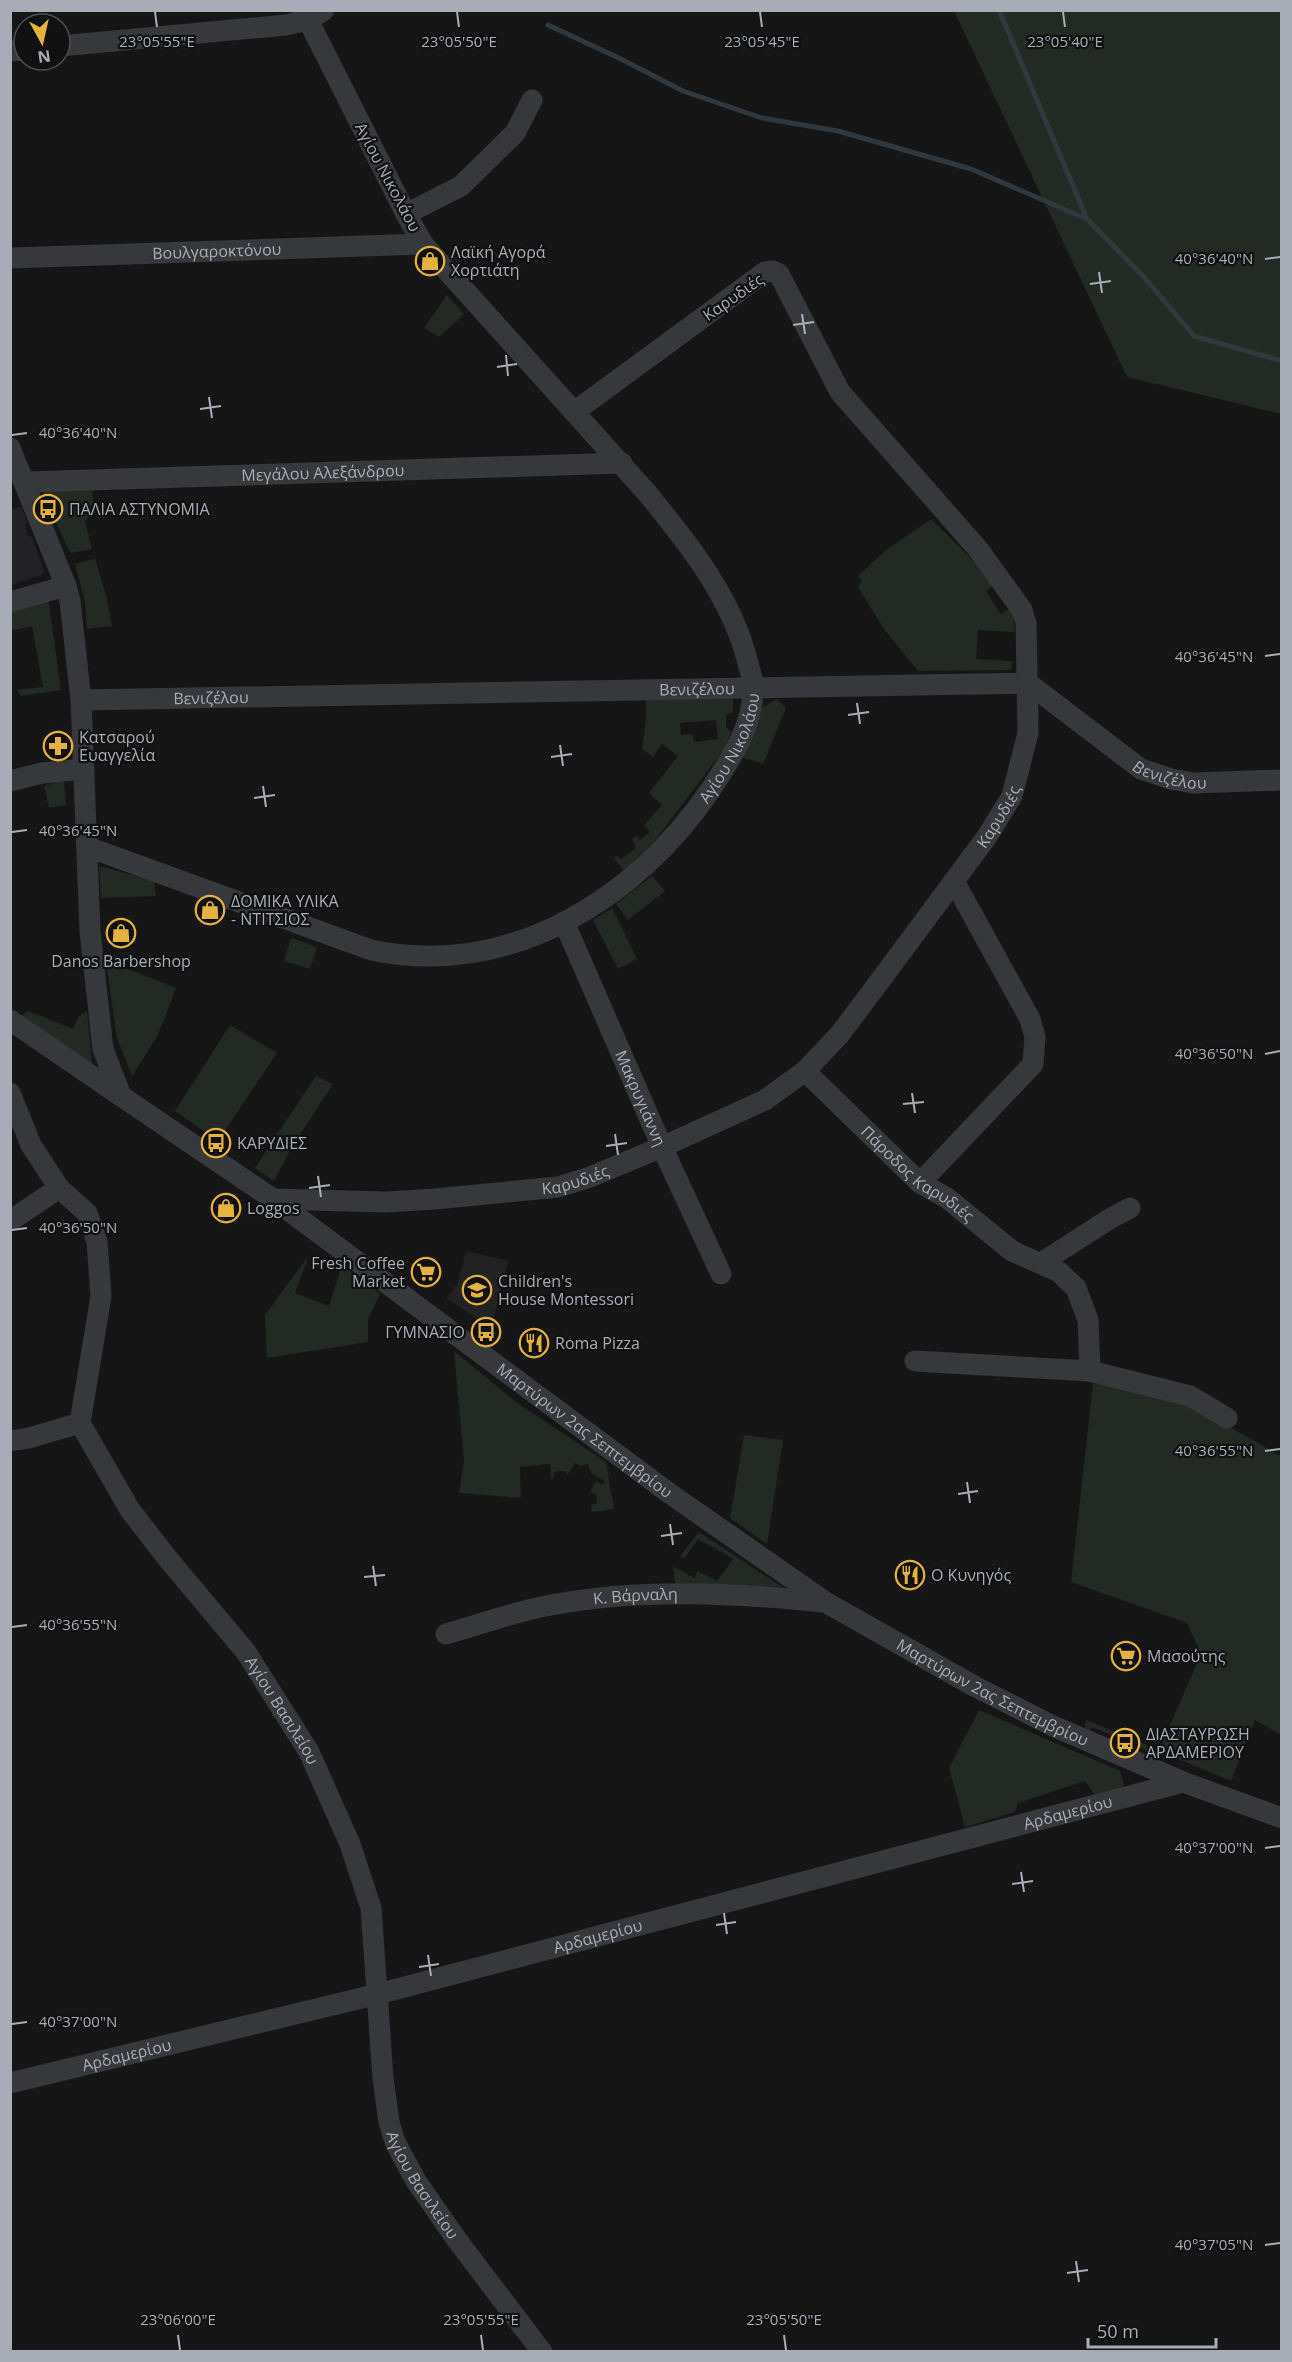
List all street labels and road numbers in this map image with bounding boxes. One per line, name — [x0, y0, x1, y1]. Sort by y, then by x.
street label: Αγίου Νικολάου — [350, 119, 426, 235]
street label: Βουλγαροκτόνου — [152, 238, 282, 264]
street label: Καρυδιές — [698, 268, 768, 326]
street label: Μεγάλου Αλεξάνδρου — [241, 459, 405, 486]
street label: Βενιζέλου — [659, 677, 735, 701]
street label: Βενιζέλου — [173, 686, 249, 709]
street label: Αγίου Νικολάου — [694, 692, 764, 807]
street label: Βενιζέλου — [1128, 755, 1207, 794]
street label: Καρυδιές — [971, 783, 1025, 852]
street label: Μακρυγιάννη — [610, 1047, 671, 1149]
street label: Πάροδος Καρυδιές — [856, 1121, 979, 1227]
street label: Καρυδιές — [541, 1159, 612, 1200]
street label: Μαρτύρων 2ας Σεπτεμβρίου — [492, 1358, 677, 1503]
street label: Κ. Βάρναλη — [592, 1583, 678, 1610]
street label: Μαρτύρων 2ας Σεπτεμβρίου — [893, 1634, 1092, 1751]
street label: Αγίου Βασιλείου — [240, 1652, 324, 1768]
street label: Αρδαμερίου — [1021, 1790, 1115, 1835]
street label: Αρδαμερίου — [551, 1914, 645, 1958]
street label: Αρδαμερίου — [80, 2033, 174, 2076]
street label: Αγίου Βασιλείου — [381, 2128, 464, 2243]

